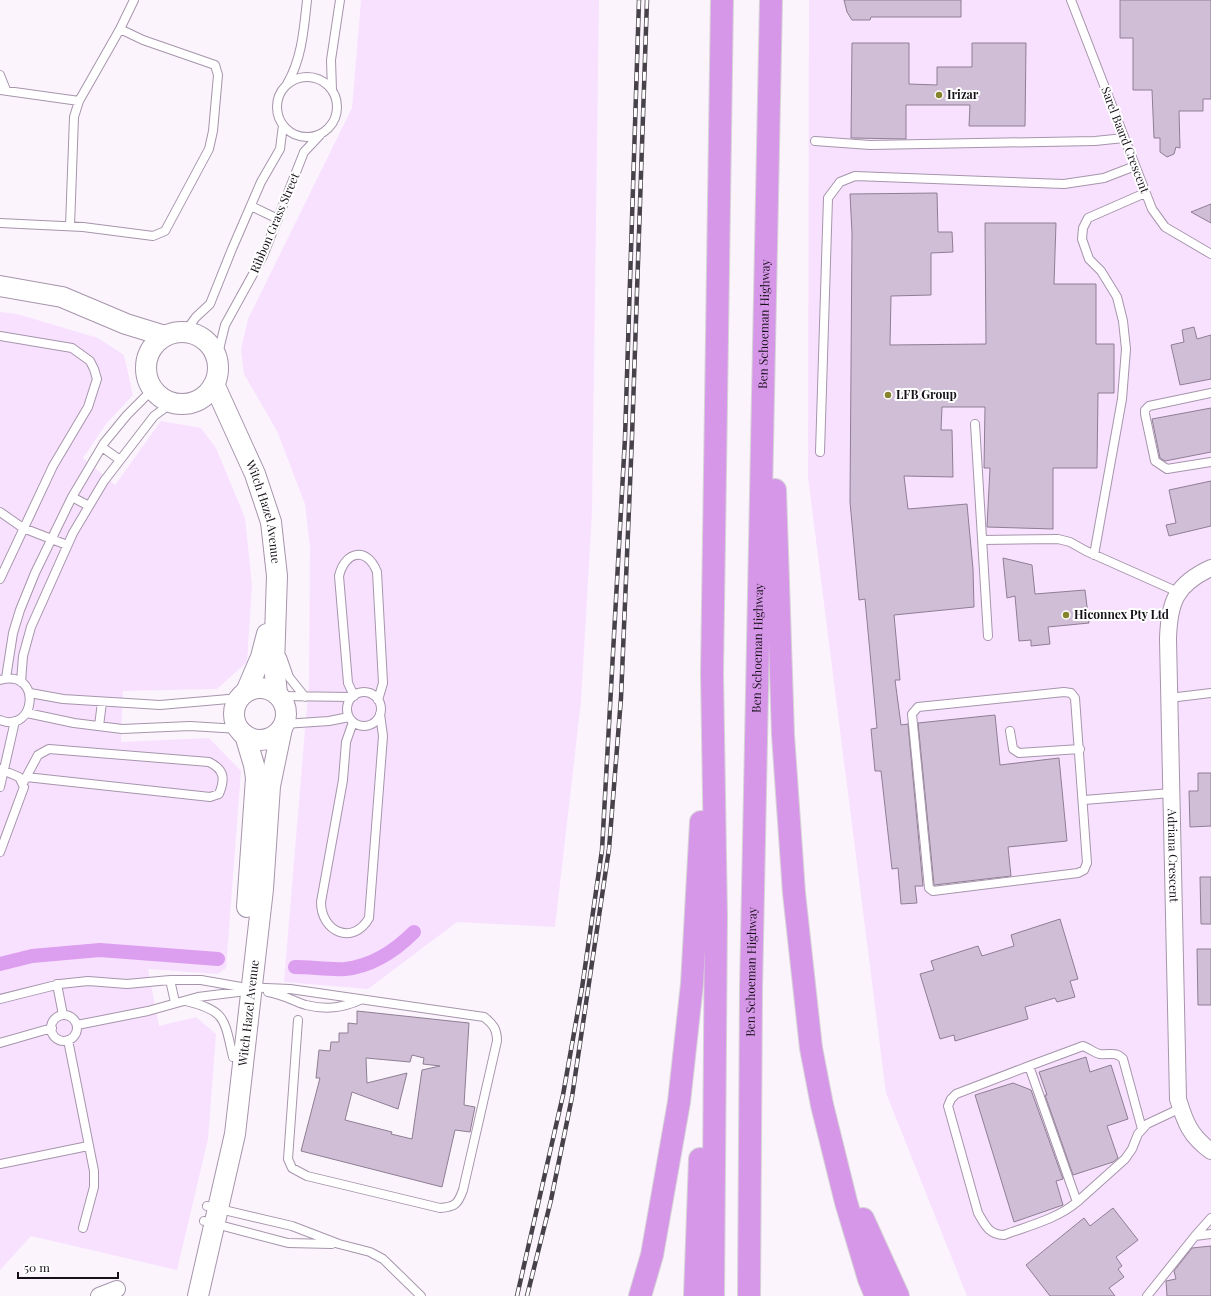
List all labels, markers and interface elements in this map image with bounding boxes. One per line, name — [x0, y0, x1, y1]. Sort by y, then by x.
street label: Sarel Baard Crescent — [1098, 84, 1154, 196]
place label: Irizar — [947, 86, 979, 102]
marker: Irizar — [934, 90, 944, 100]
street label: Ribbon Grass Street — [246, 169, 303, 275]
street label: Ben Schoeman Highway — [754, 259, 773, 389]
place label: LFB Group — [896, 386, 957, 402]
marker: LFB Group — [883, 390, 893, 400]
street label: Witch Hazel Avenue — [242, 456, 285, 564]
street label: Ben Schoeman Highway — [748, 583, 766, 713]
place label: Hiconnex Pty Ltd — [1074, 606, 1169, 622]
marker: Hiconnex Pty Ltd — [1061, 610, 1071, 620]
street label: Adriana Crescent — [1165, 808, 1183, 903]
street label: Ben Schoeman Highway — [742, 907, 760, 1037]
street label: Witch Hazel Avenue — [234, 959, 262, 1068]
scale bar — [18, 1254, 118, 1280]
text: 50 m — [24, 1259, 50, 1275]

